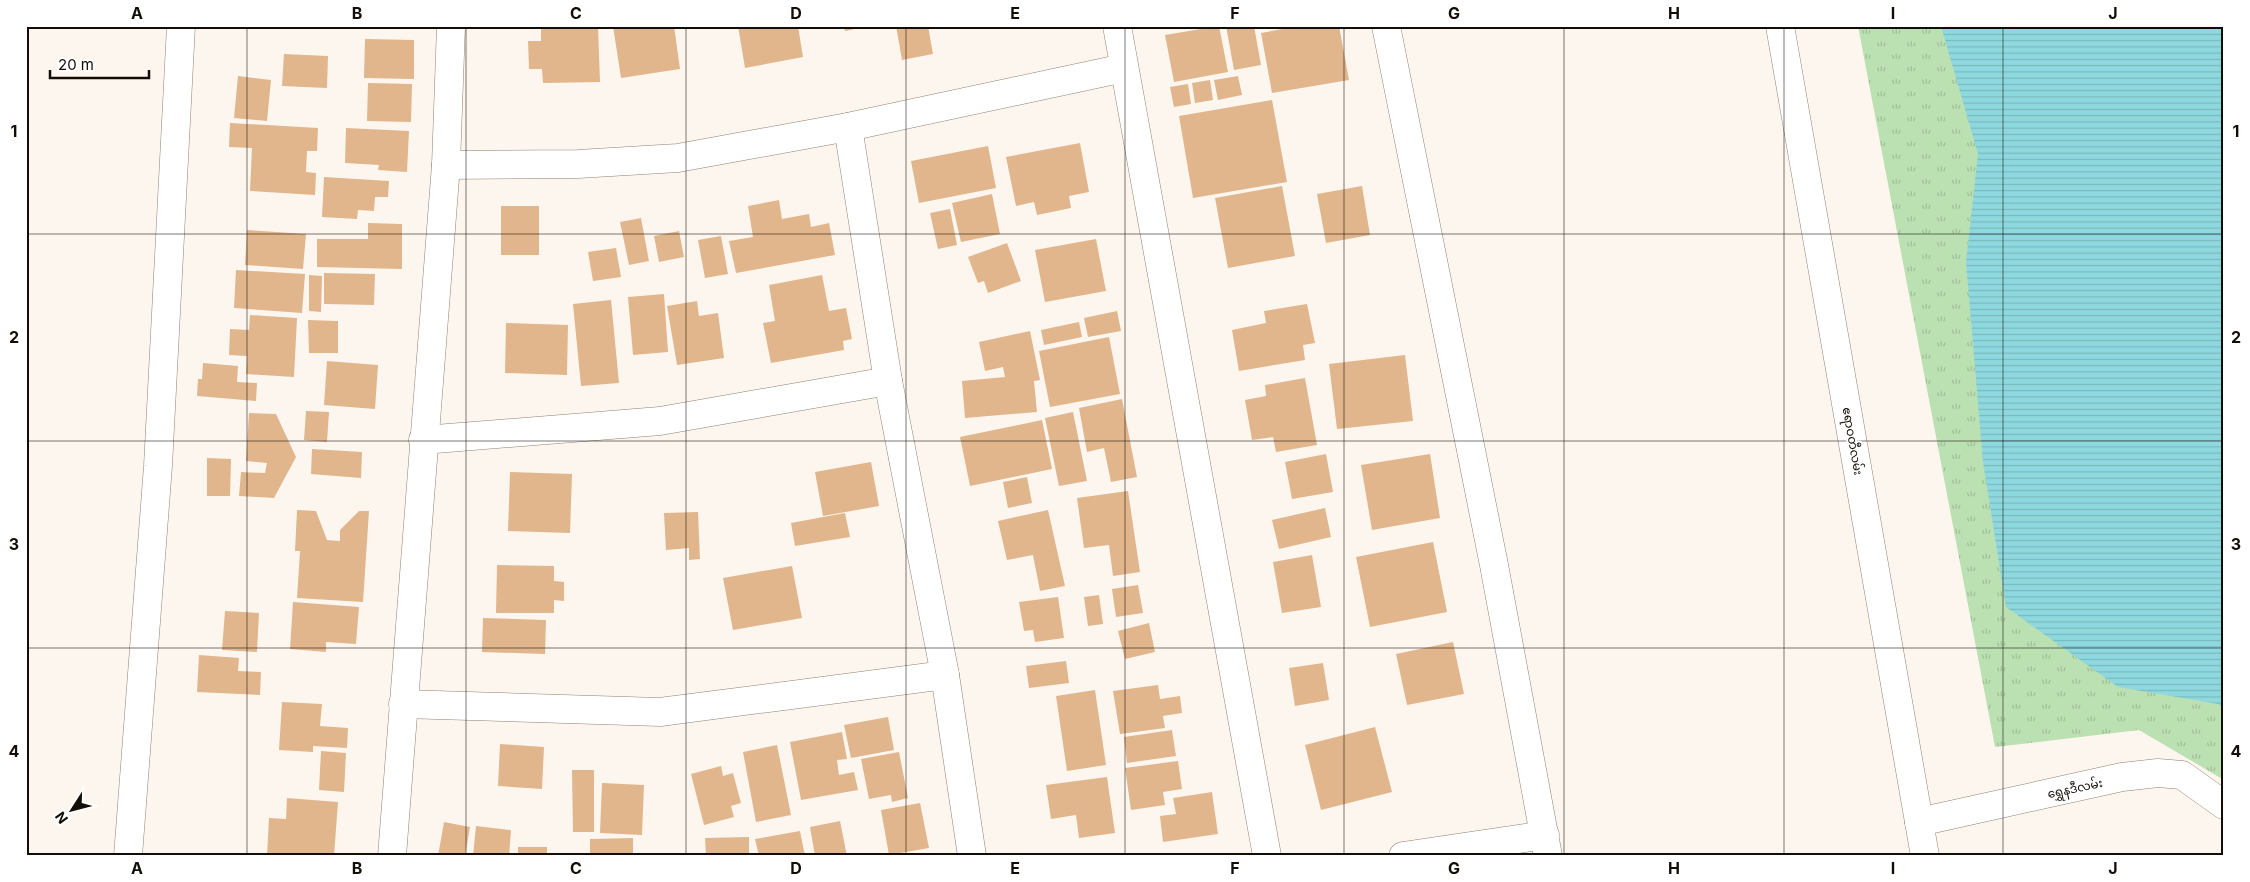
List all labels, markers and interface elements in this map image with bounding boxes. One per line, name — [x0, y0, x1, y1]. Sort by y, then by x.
text: A — [131, 3, 143, 23]
text: B — [352, 3, 362, 23]
text: C — [570, 3, 582, 23]
text: D — [790, 3, 802, 23]
text: E — [1010, 3, 1020, 23]
text: F — [1230, 3, 1240, 23]
text: G — [1448, 3, 1460, 23]
text: H — [1668, 3, 1680, 23]
text: I — [1891, 3, 1895, 23]
text: J — [2108, 3, 2118, 23]
scale bar — [50, 48, 149, 80]
text: 20 m — [58, 55, 94, 74]
text: 1 — [11, 121, 17, 141]
text: 1 — [2233, 121, 2239, 141]
text: 2 — [9, 327, 19, 347]
text: 2 — [2231, 327, 2241, 347]
street label: ဧရာဝတီလမ်း — [1837, 406, 1867, 477]
text: 3 — [9, 534, 19, 554]
text: 3 — [2231, 534, 2241, 554]
text: 4 — [9, 741, 20, 761]
text: 4 — [2231, 741, 2242, 761]
street label: ရွှေနဒီလမ်း — [2046, 774, 2105, 804]
north arrow — [48, 784, 98, 834]
text: N — [51, 809, 71, 827]
text: A — [131, 858, 143, 878]
text: B — [352, 858, 362, 878]
text: C — [570, 858, 582, 878]
text: D — [790, 858, 802, 878]
text: E — [1010, 858, 1020, 878]
text: F — [1230, 858, 1240, 878]
text: G — [1448, 858, 1460, 878]
text: H — [1668, 858, 1680, 878]
text: I — [1891, 858, 1895, 878]
text: J — [2108, 858, 2118, 878]

